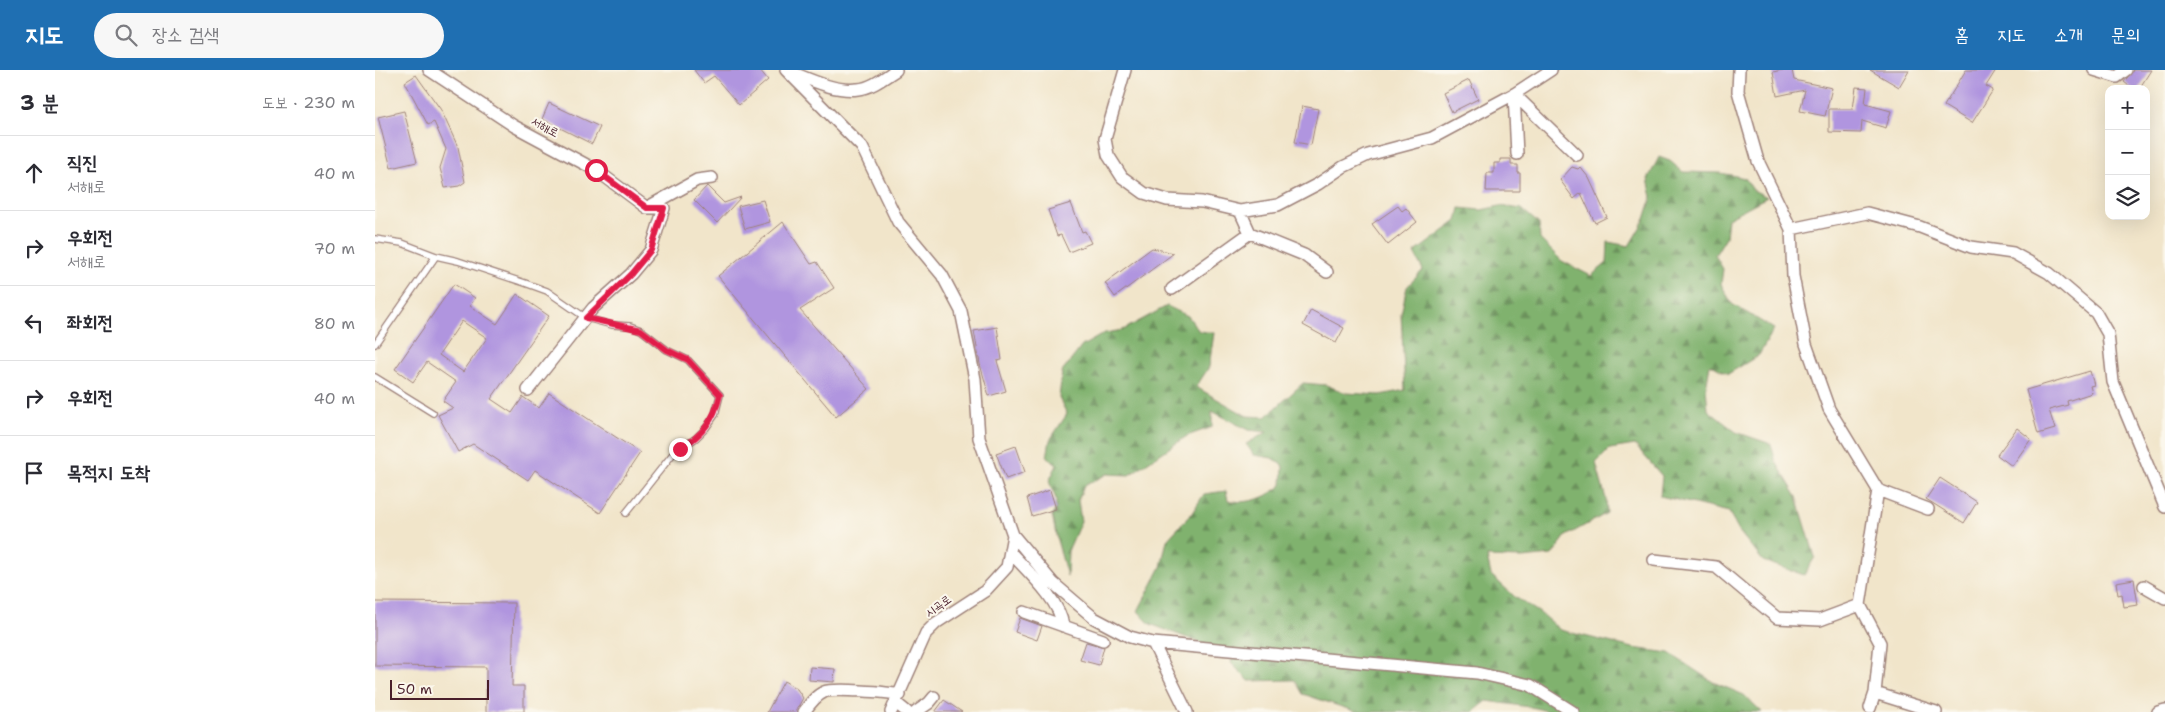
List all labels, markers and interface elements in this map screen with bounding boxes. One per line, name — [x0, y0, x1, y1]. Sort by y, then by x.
search box — [94, 13, 444, 58]
text: 지도 — [25, 19, 64, 51]
icon: search — [112, 21, 140, 49]
text: 장소 검색 — [152, 22, 219, 47]
text: 홈 — [1955, 23, 1969, 47]
text: 지도 — [1997, 23, 2026, 47]
text: 소개 — [2054, 23, 2083, 47]
text: 문의 — [2111, 23, 2140, 47]
map controls — [2105, 85, 2150, 220]
button: + — [2105, 85, 2150, 130]
text: 3 분 — [20, 89, 59, 117]
text: 도보 · 230 m — [262, 92, 355, 113]
street label: 서해로 — [528, 113, 562, 141]
button: − — [2105, 130, 2150, 175]
text: 직진 — [67, 150, 98, 175]
icon: ahead — [20, 159, 48, 187]
route start — [585, 159, 608, 182]
text: 40 m — [313, 163, 355, 184]
button: layers — [2105, 175, 2150, 220]
text: 서해로 — [67, 176, 106, 197]
text: 우회전 — [67, 225, 113, 250]
icon: right — [20, 234, 48, 262]
text: 70 m — [314, 238, 355, 259]
text: 서해로 — [67, 251, 106, 272]
icon: left — [20, 309, 48, 337]
text: 좌회전 — [67, 310, 113, 335]
text: 80 m — [314, 313, 355, 334]
icon: right — [20, 384, 48, 412]
text: 우회전 — [67, 385, 113, 410]
text: 40 m — [313, 388, 355, 409]
route end — [669, 438, 692, 461]
icon: arrive — [20, 459, 48, 487]
text: 목적지 도착 — [67, 460, 150, 485]
street label: 시곡로 — [922, 591, 954, 621]
scale bar — [390, 677, 489, 700]
text: 50 m — [397, 680, 432, 698]

